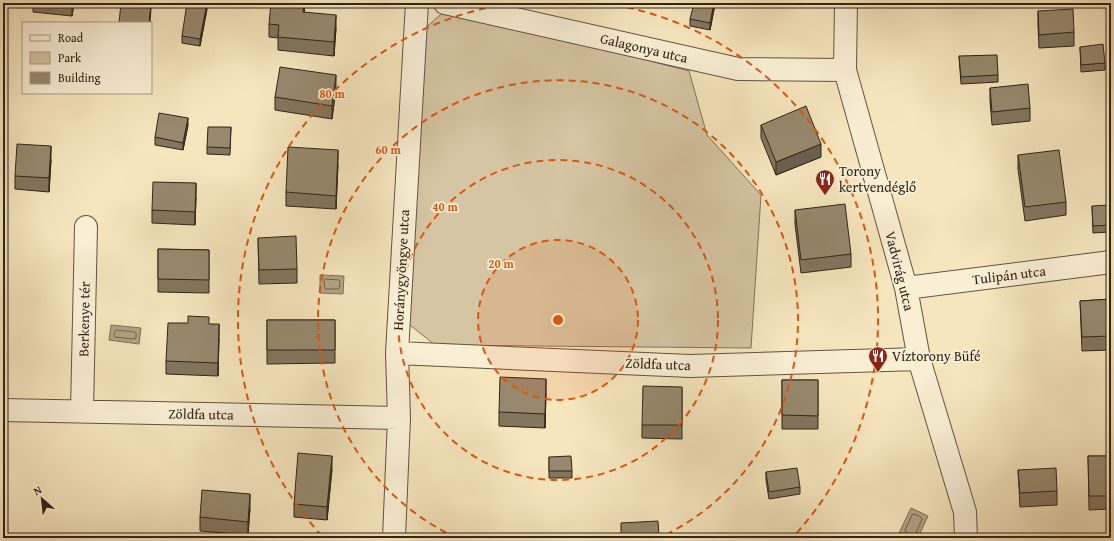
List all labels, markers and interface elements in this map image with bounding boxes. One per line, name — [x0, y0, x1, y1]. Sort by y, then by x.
legend — [22, 22, 152, 94]
street label: Galagonya utca — [598, 28, 690, 68]
text: Road — [58, 29, 84, 46]
text: Park — [58, 49, 82, 66]
text: Building — [58, 69, 101, 86]
text: 80 m — [319, 85, 345, 102]
text: 60 m — [375, 141, 401, 158]
place label: Torony kertvendéglő — [839, 161, 916, 197]
restaurant icon: Torony kertvendéglő — [814, 168, 836, 196]
text: 40 m — [432, 198, 458, 215]
street label: Horánygyöngye utca — [388, 209, 414, 331]
street label: Vadvirág utca — [880, 229, 920, 313]
text: 20 m — [488, 255, 514, 272]
street label: Tulipán utca — [971, 261, 1047, 289]
street label: Berkenye tér — [73, 281, 95, 357]
centre of rings — [551, 313, 565, 327]
restaurant icon: Víztorony Büfé — [867, 345, 889, 373]
place label: Víztorony Büfé — [892, 346, 981, 366]
street label: Zöldfa utca — [625, 353, 691, 375]
street label: Zöldfa utca — [168, 403, 234, 425]
north arrow — [22, 479, 62, 519]
text: N — [30, 481, 45, 499]

